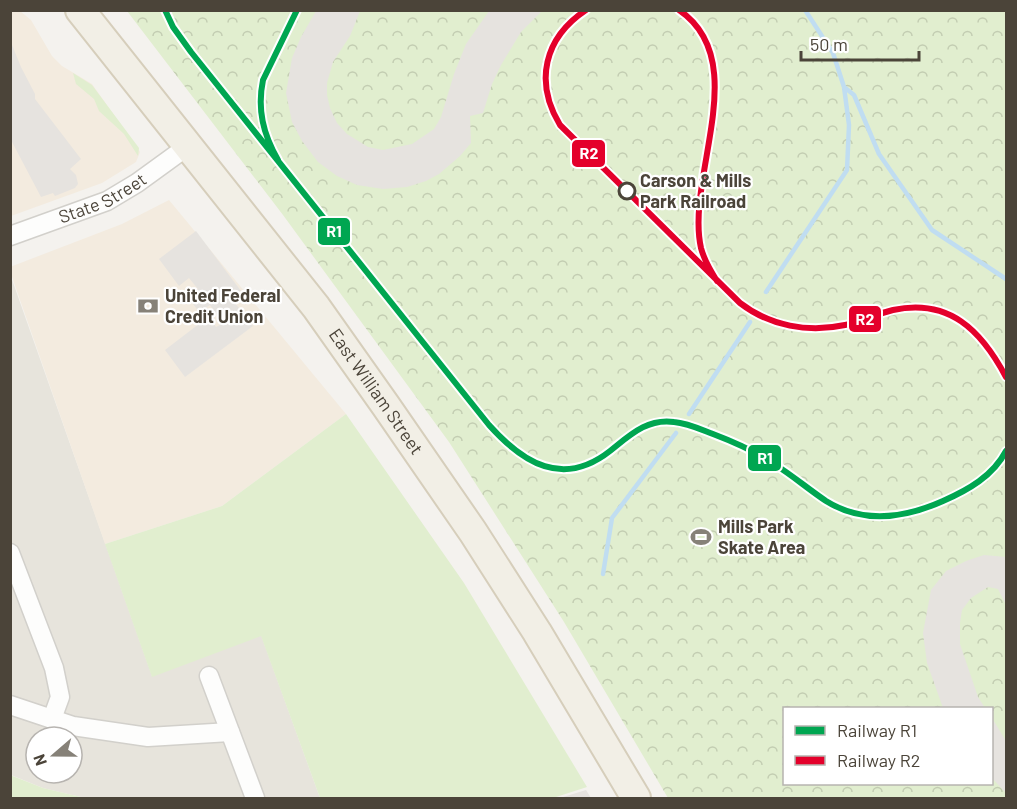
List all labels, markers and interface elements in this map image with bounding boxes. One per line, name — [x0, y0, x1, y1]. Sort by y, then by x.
scale bar — [801, 24, 920, 62]
text: 50 m — [810, 33, 848, 55]
line badge: R2 — [571, 139, 606, 168]
text: R2 — [580, 143, 598, 162]
street label: State Street — [55, 168, 150, 228]
place label: Carson & Mills Park Railroad — [640, 169, 751, 212]
marker: Carson & Mills Park Railroad — [618, 182, 636, 200]
line badge: R1 — [317, 217, 351, 246]
text: R1 — [326, 221, 342, 240]
place label: United Federal Credit Union — [165, 284, 281, 327]
bank icon: United Federal Credit Union — [136, 294, 160, 318]
line badge: R2 — [848, 305, 882, 333]
text: R2 — [856, 309, 874, 328]
street label: East William Street — [325, 324, 428, 459]
line badge: R1 — [747, 444, 782, 472]
text: R1 — [757, 448, 773, 467]
place label: Mills Park Skate Area — [718, 515, 805, 558]
sports icon: Mills Park Skate Area — [689, 525, 713, 549]
legend — [783, 707, 993, 785]
text: Railway R1 — [837, 719, 917, 741]
north arrow — [24, 725, 84, 785]
text: Railway R2 — [837, 749, 920, 771]
text: N — [29, 752, 50, 769]

